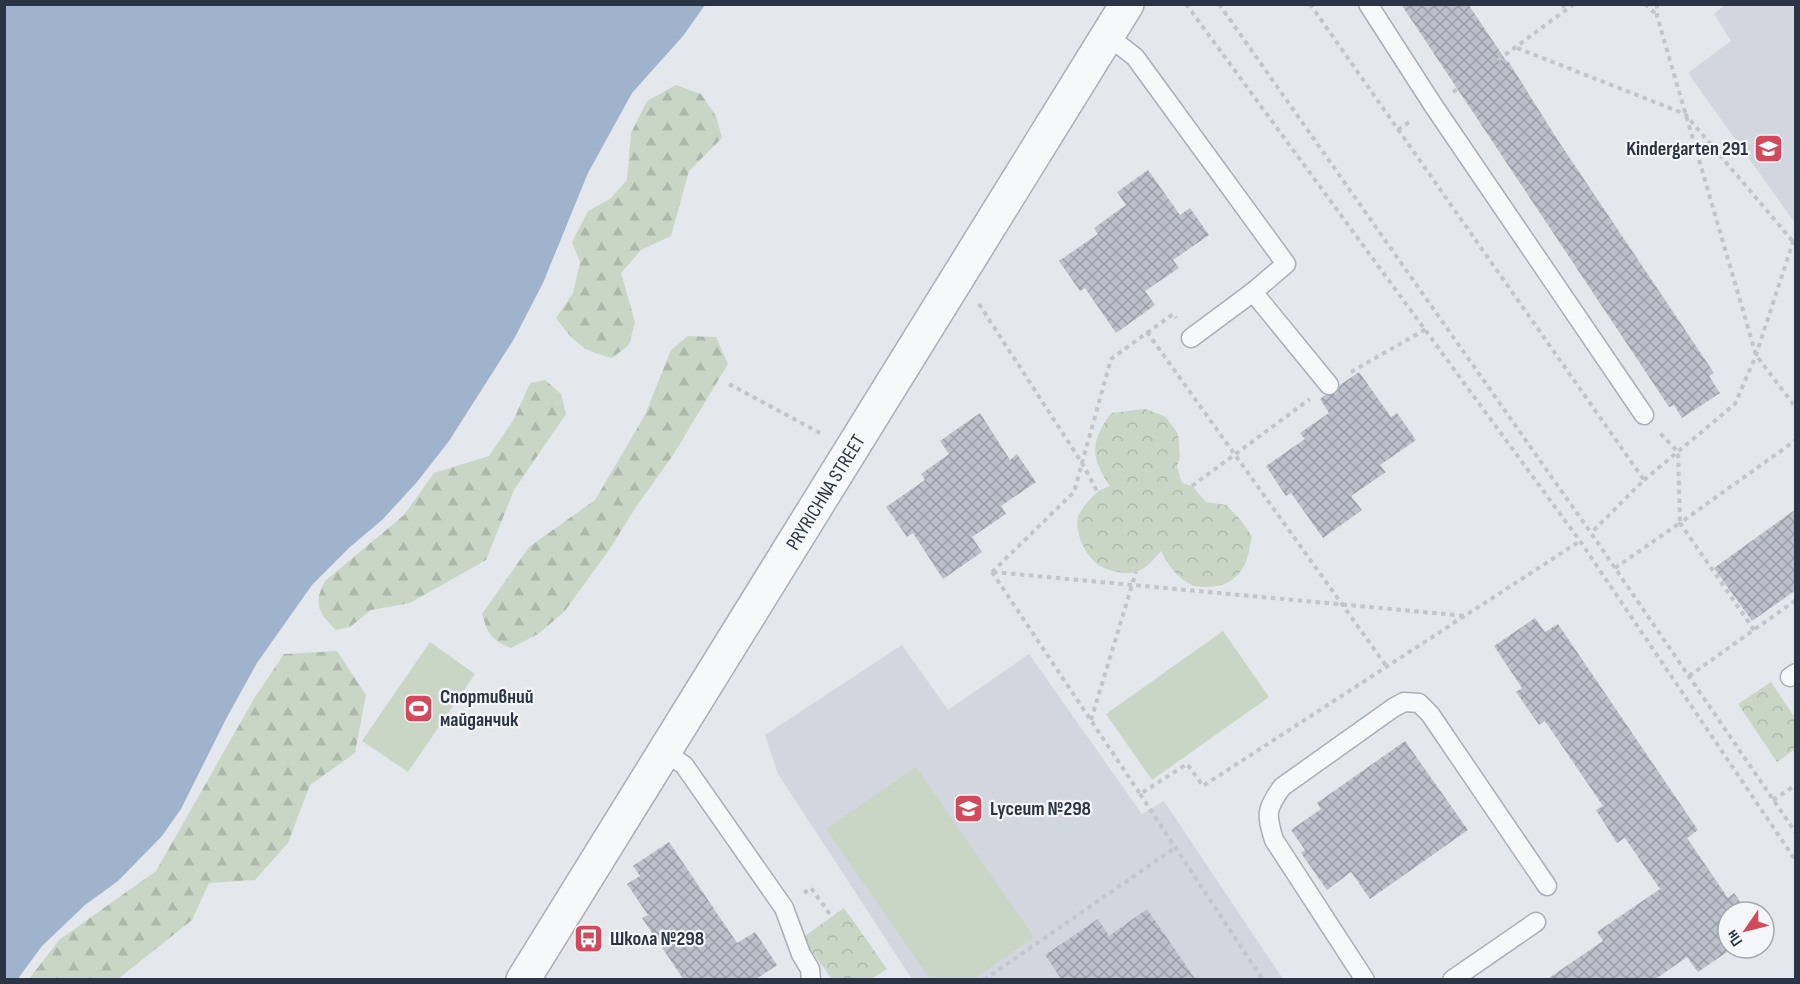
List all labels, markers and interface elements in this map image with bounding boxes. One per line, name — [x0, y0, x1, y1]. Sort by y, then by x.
school or university icon: Kindergarten 291 — [1753, 132, 1785, 164]
place label: Kindergarten 291 — [1626, 137, 1748, 161]
street label: PRYRICHNA STREET — [781, 430, 871, 555]
place label: Спортивний майданчик — [440, 685, 533, 732]
sports icon: Спортивний майданчик — [403, 692, 435, 724]
school or university icon: Lyceum №298 — [953, 792, 985, 824]
place label: Lyceum №298 — [990, 797, 1091, 821]
north arrow — [1716, 900, 1776, 960]
bus stop icon: Школа №298 — [573, 922, 605, 954]
text: Пн — [1723, 926, 1747, 950]
place label: Школа №298 — [610, 927, 704, 951]

